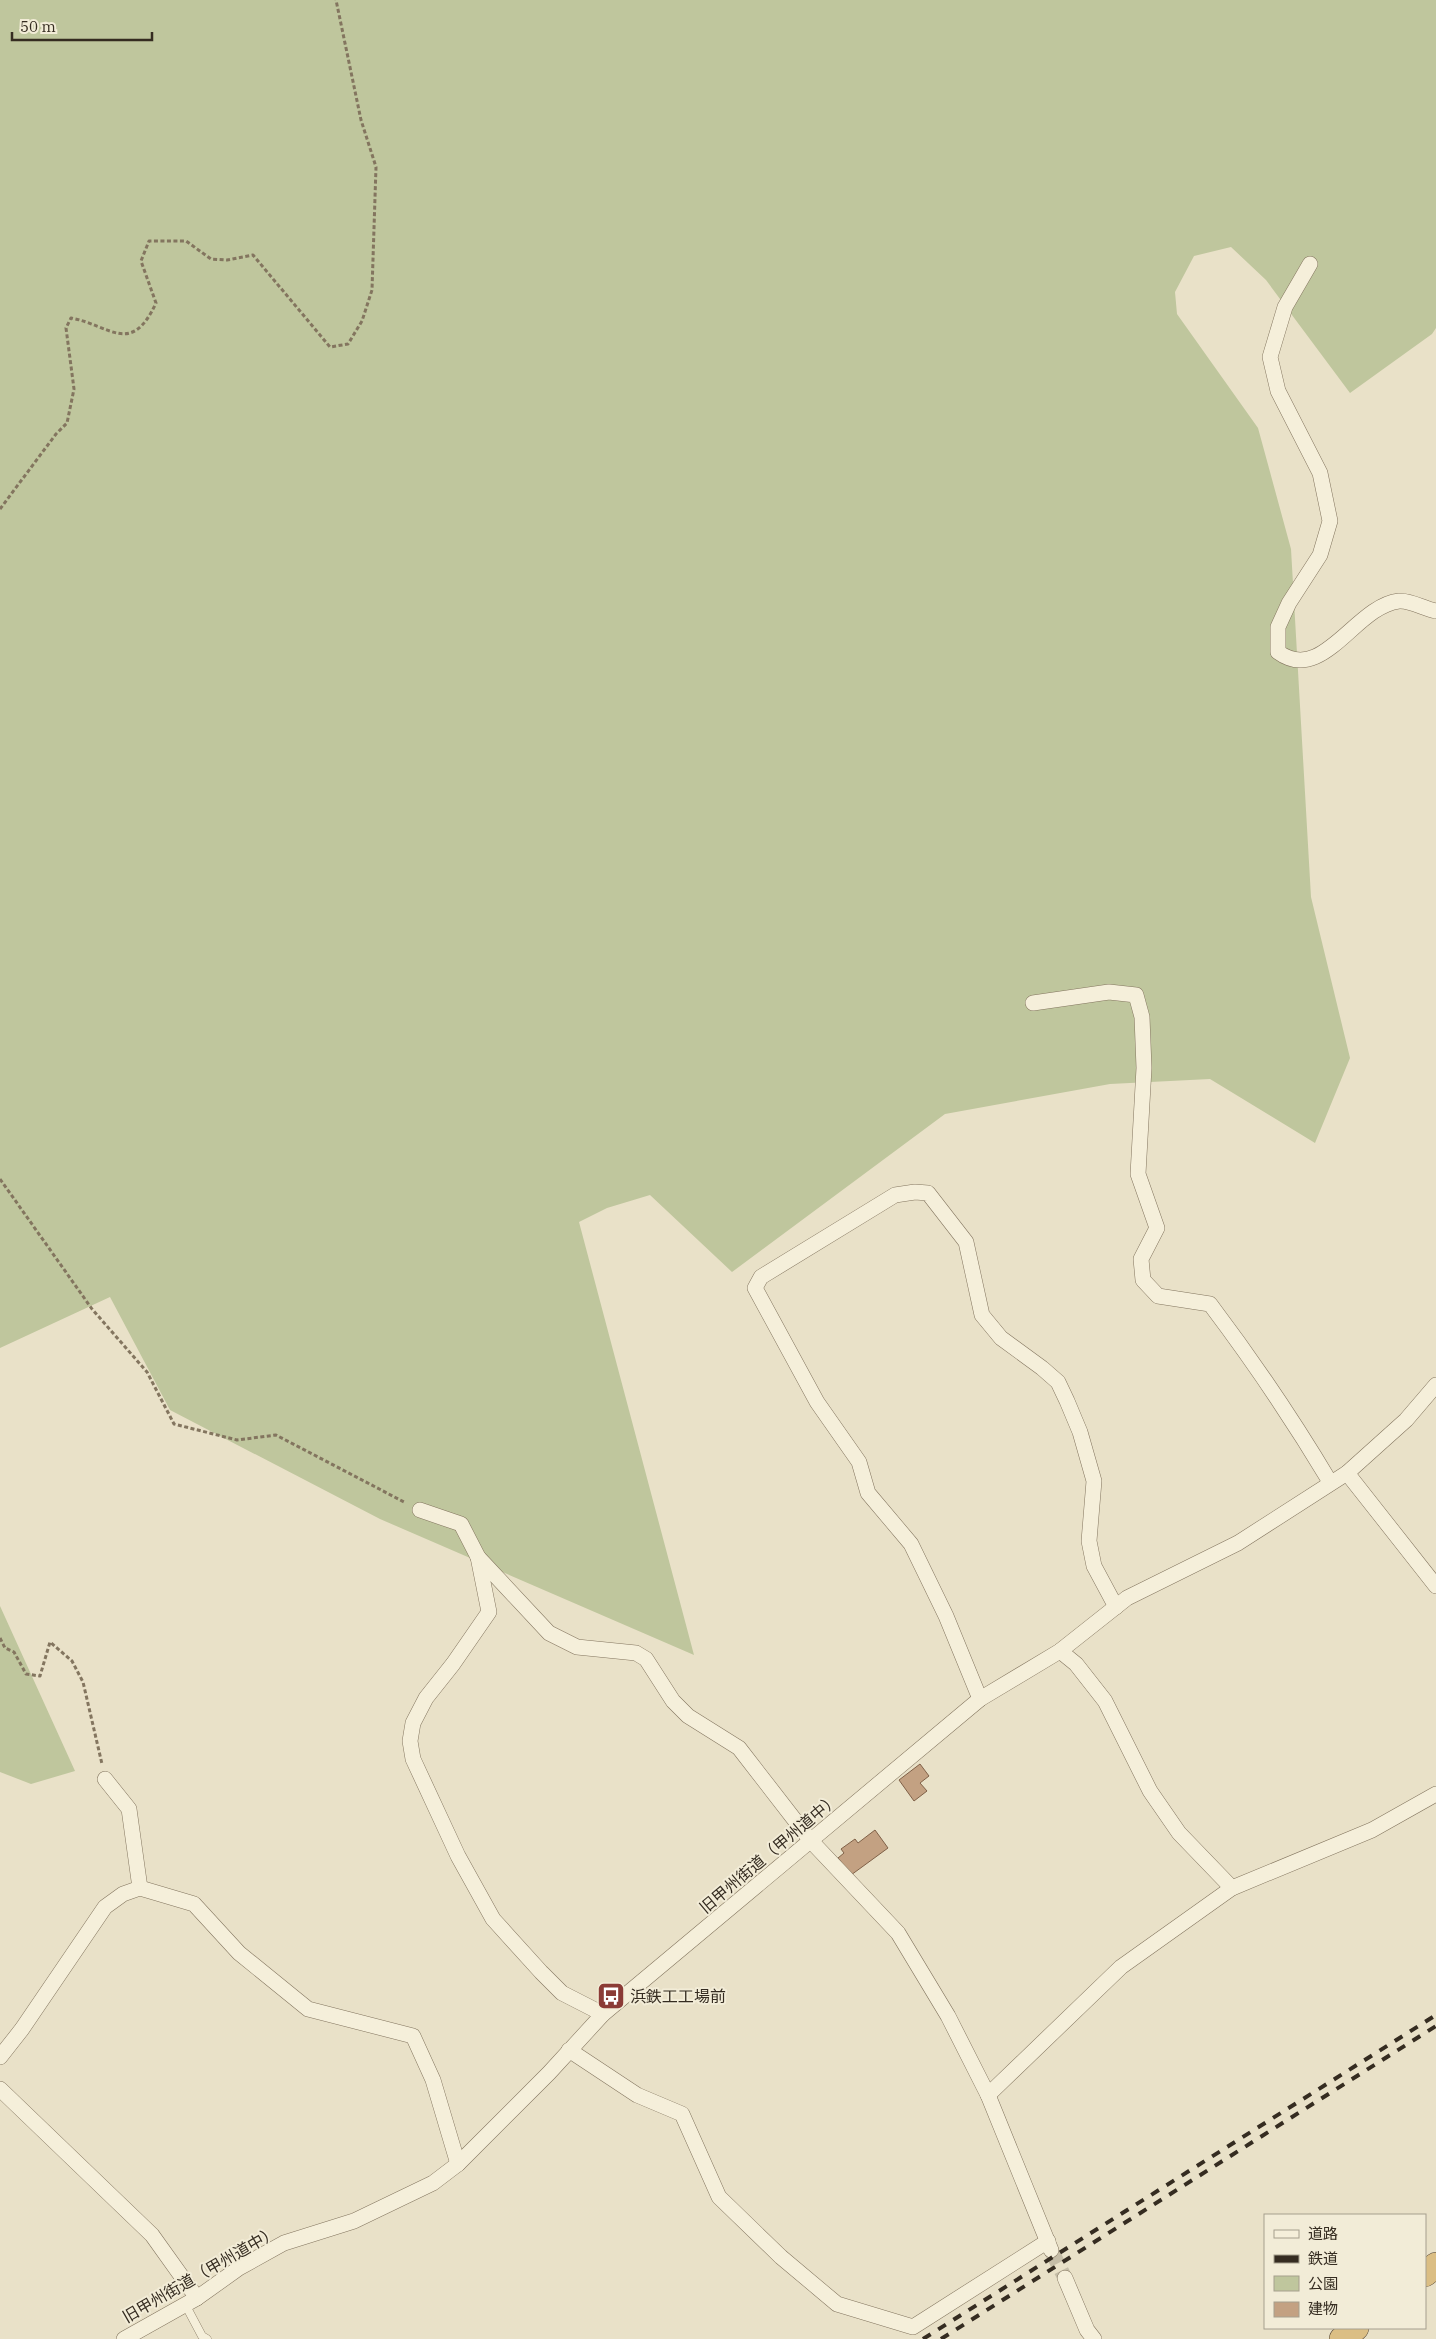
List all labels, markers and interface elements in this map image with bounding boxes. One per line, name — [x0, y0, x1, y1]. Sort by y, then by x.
scale bar — [12, 10, 152, 42]
text: 50 m — [20, 17, 56, 36]
street label: 旧甲州街道（甲州道中） — [695, 1789, 843, 1917]
bus stop icon: 浜鉄工工場前 — [596, 1981, 626, 2011]
place label: 浜鉄工工場前 — [630, 1986, 726, 2006]
legend — [1264, 2214, 1426, 2329]
street label: 旧甲州街道（甲州道中） — [119, 2221, 281, 2327]
text: 道路 — [1308, 2224, 1338, 2243]
text: 鉄道 — [1308, 2249, 1338, 2268]
text: 公園 — [1308, 2274, 1338, 2293]
text: 建物 — [1308, 2299, 1338, 2318]

